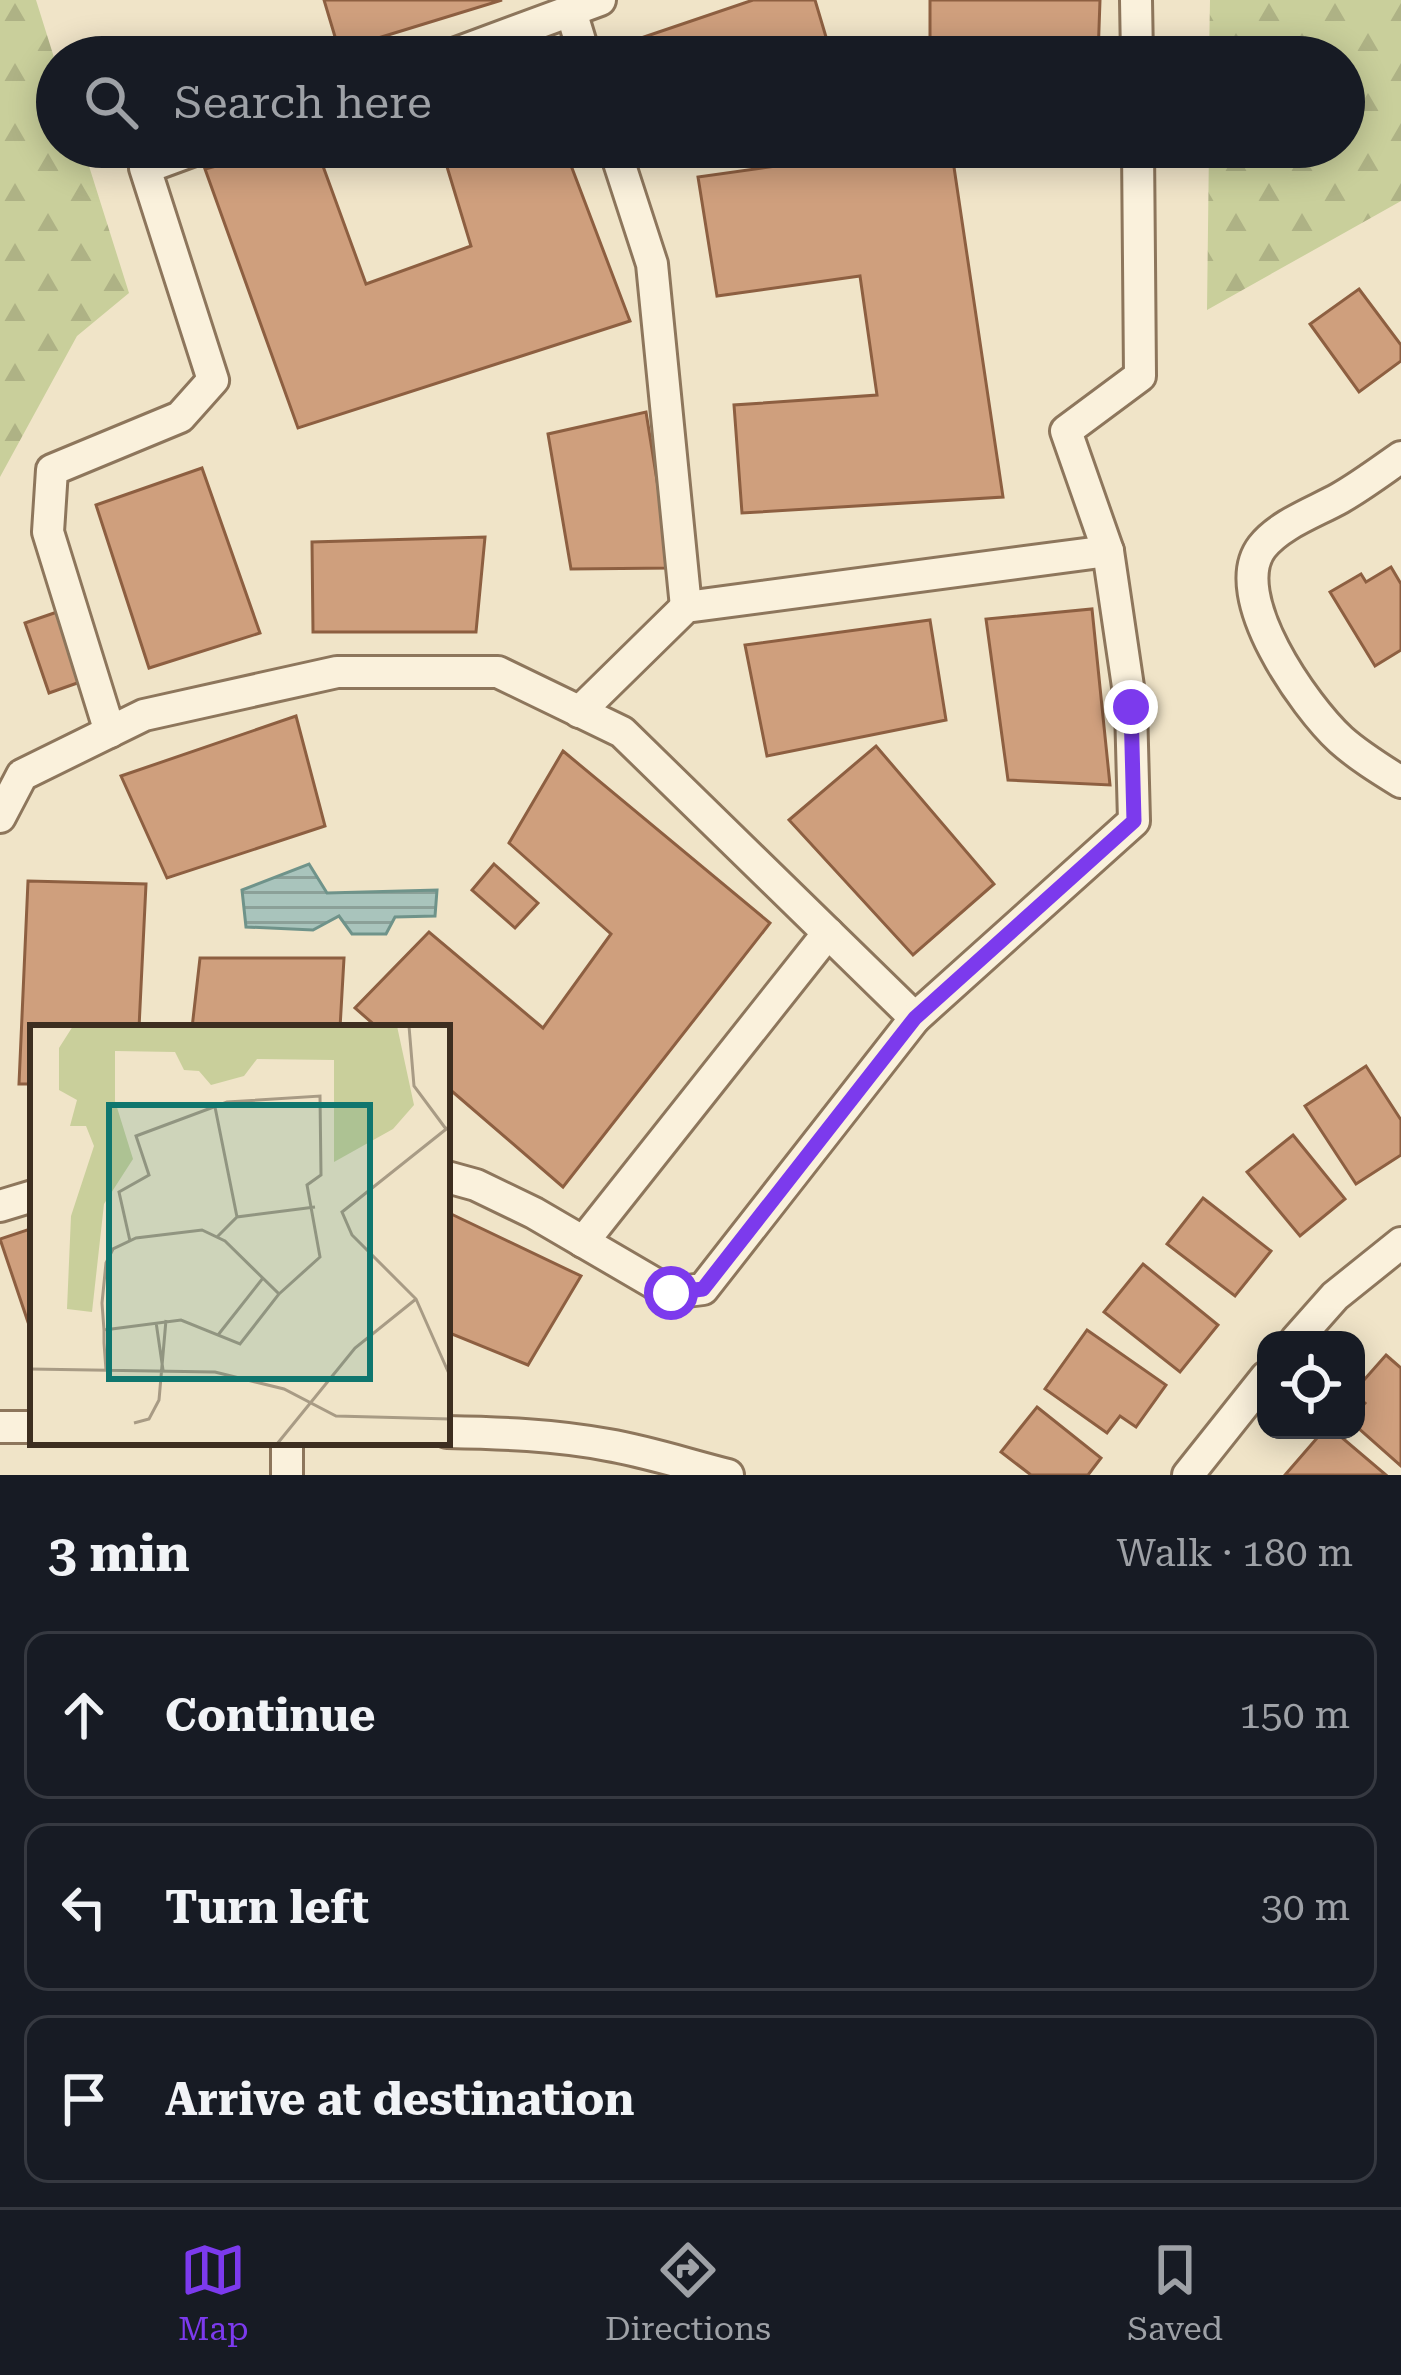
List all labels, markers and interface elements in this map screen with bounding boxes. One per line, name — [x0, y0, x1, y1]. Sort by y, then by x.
search box — [36, 36, 1365, 168]
icon: search — [78, 69, 144, 135]
text: Search here — [174, 76, 432, 129]
route end — [1104, 680, 1158, 734]
inset map — [30, 1025, 450, 1445]
route start — [644, 1266, 698, 1320]
map controls — [1257, 1331, 1365, 1439]
button: locate — [1257, 1331, 1365, 1439]
text: 3 min — [48, 1524, 190, 1583]
text: Walk · 180 m — [1117, 1530, 1353, 1576]
icon: ahead — [51, 1682, 117, 1748]
text: Continue — [165, 1689, 376, 1742]
text: 150 m — [1239, 1692, 1350, 1738]
icon: left — [51, 1874, 117, 1940]
text: Turn left — [165, 1881, 369, 1934]
text: 30 m — [1261, 1884, 1350, 1930]
icon: arrive — [51, 2066, 117, 2132]
text: Arrive at destination — [165, 2073, 634, 2126]
tab: Map — [178, 2237, 249, 2348]
tab: Directions — [605, 2237, 771, 2348]
tab: Saved — [1127, 2237, 1223, 2348]

